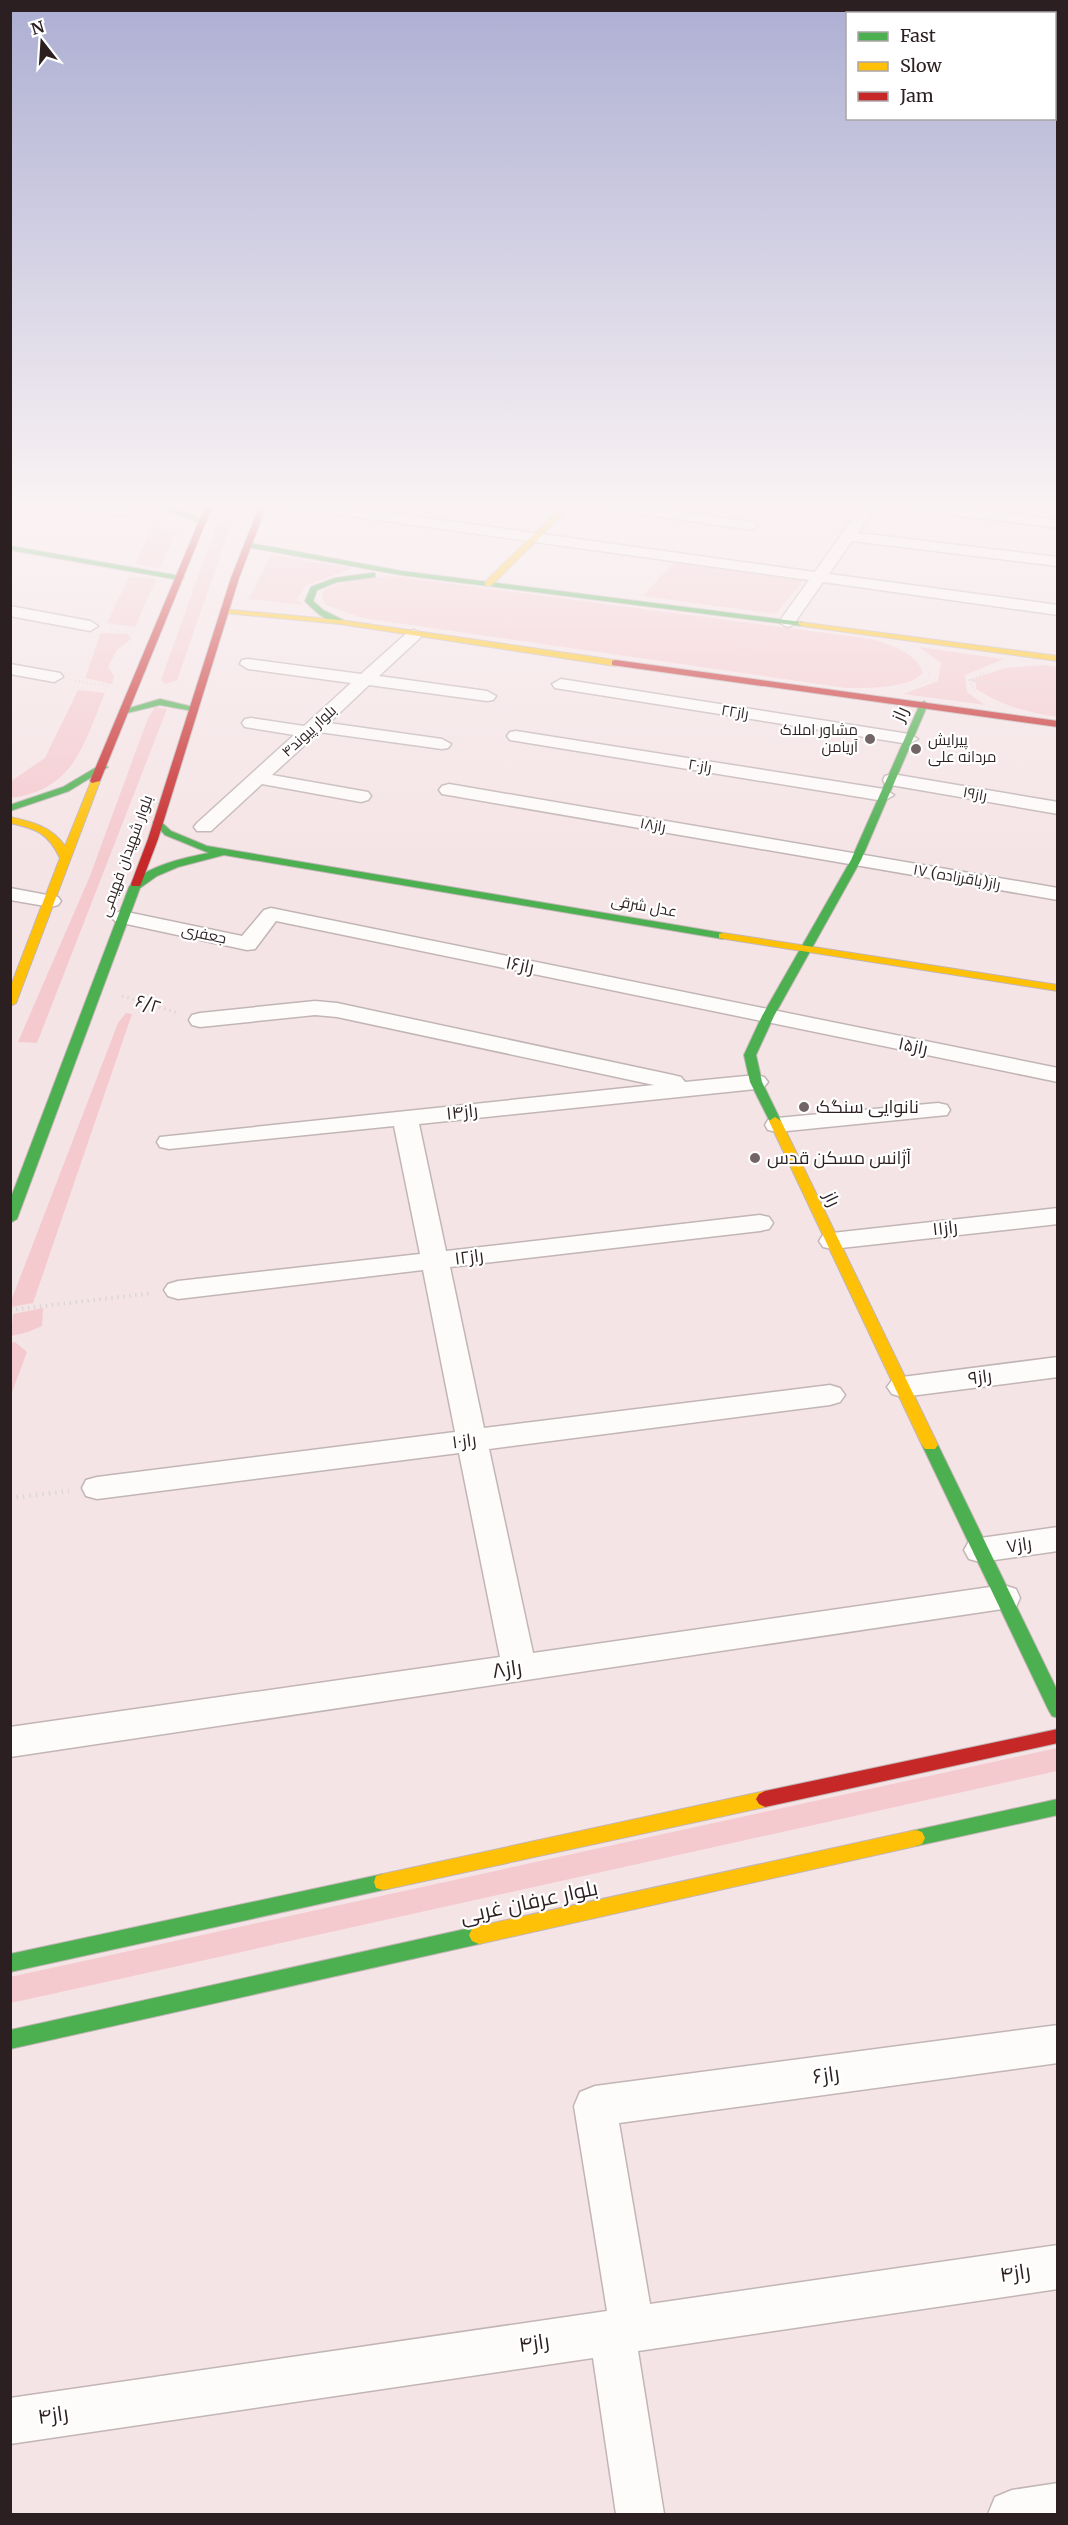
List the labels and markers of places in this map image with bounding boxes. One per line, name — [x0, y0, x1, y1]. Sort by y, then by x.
place label: مشاور املاک آریامن — [780, 720, 858, 757]
place label: پیرایش مردانه علی — [928, 730, 996, 767]
marker: مشاور املاک آریامن — [863, 732, 877, 746]
marker: پیرایش مردانه علی — [909, 742, 923, 756]
place label: نانوایی سنگک — [816, 1095, 919, 1118]
marker: نانوایی سنگک — [797, 1100, 811, 1114]
place label: آژانس مسکن قدس — [767, 1146, 911, 1169]
marker: آژانس مسکن قدس — [748, 1151, 762, 1165]

